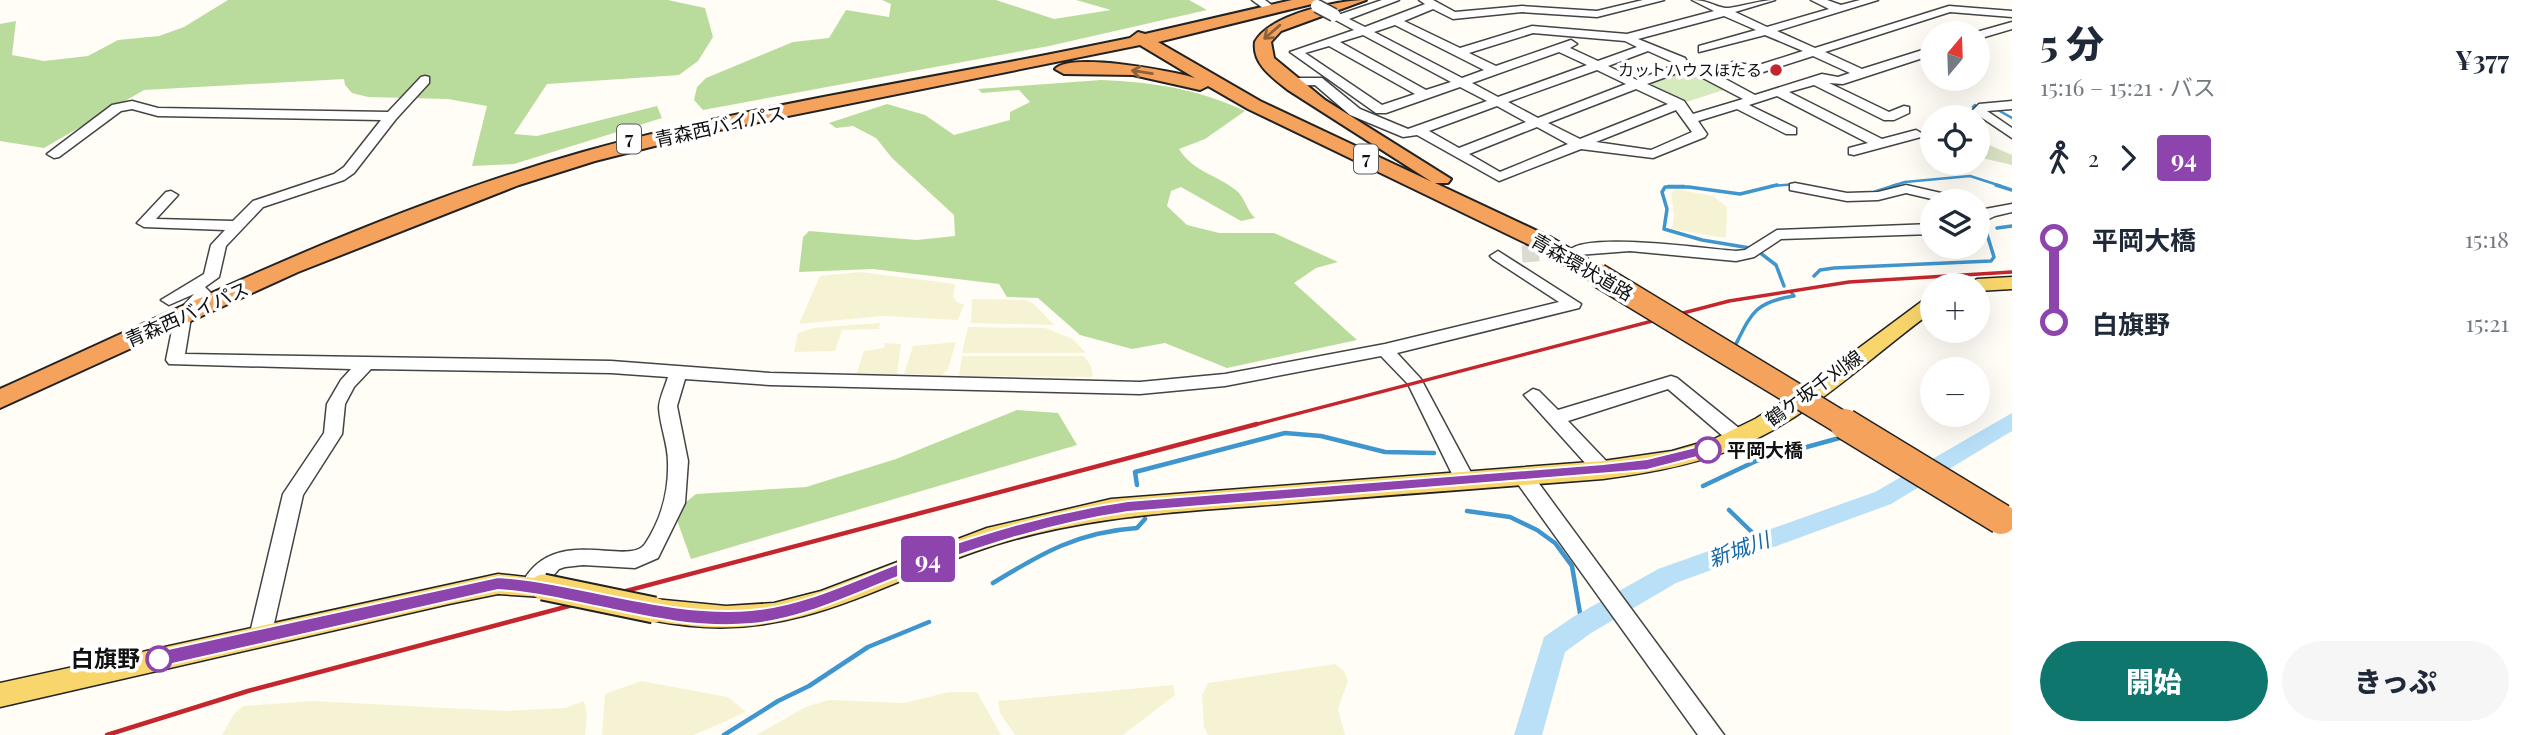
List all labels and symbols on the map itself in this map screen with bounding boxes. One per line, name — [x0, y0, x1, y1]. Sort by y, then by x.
north arrow — [1920, 21, 1990, 91]
one-way arrow — [1263, 24, 1281, 40]
place label: カットハウスほたる — [1618, 59, 1762, 80]
marker: カットハウスほたる — [1768, 62, 1784, 78]
one-way arrow — [1131, 65, 1153, 78]
street label: 青森西バイパス — [652, 99, 787, 152]
road number: 7 — [617, 124, 641, 154]
road number: 7 — [1354, 144, 1378, 174]
street label: 青森環状道路 — [1527, 226, 1638, 306]
street label: 青森西バイパス — [121, 274, 252, 352]
street label: 鶴ケ坂千刈線 — [1760, 343, 1867, 431]
place label: 平岡大橋 — [1727, 436, 1803, 462]
marker: 平岡大橋 — [1695, 437, 1721, 463]
water label: 新城川 — [1704, 524, 1775, 572]
line badge: 94 — [897, 536, 960, 582]
place label: 白旗野 — [71, 642, 140, 673]
marker: 白旗野 — [146, 646, 172, 672]

